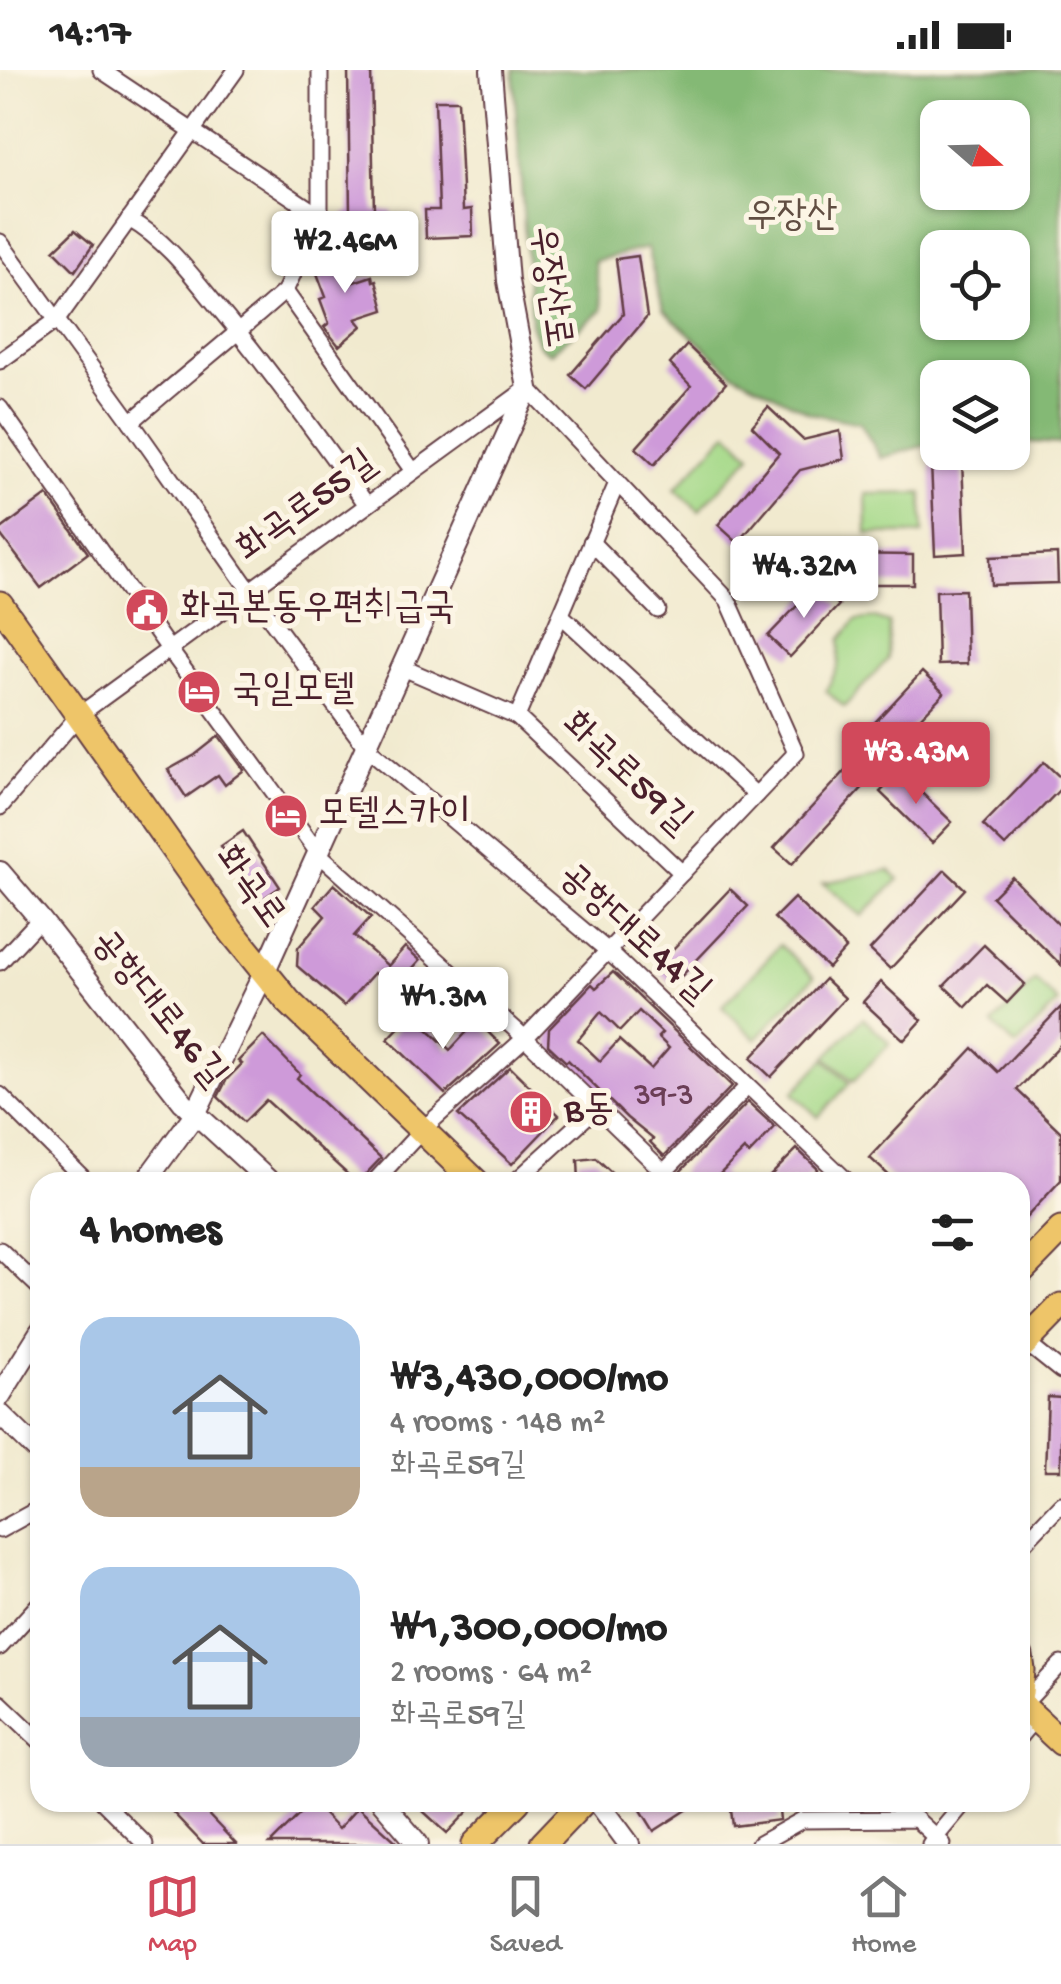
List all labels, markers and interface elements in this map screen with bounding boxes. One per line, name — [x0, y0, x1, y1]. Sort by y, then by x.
text: 14:17 — [50, 13, 130, 57]
north arrow — [920, 100, 1030, 210]
map controls — [920, 100, 1030, 470]
park label: 우장산 — [746, 196, 838, 240]
pin: ₩2.46M — [264, 211, 426, 296]
street label: 우장산로 — [518, 223, 578, 351]
text: ₩2.46M — [293, 224, 397, 262]
button: locate — [920, 230, 1030, 340]
button: layers — [920, 360, 1030, 470]
street label: 화곡로55길 — [229, 443, 387, 573]
pin: ₩4.32M — [723, 536, 885, 621]
text: ₩4.32M — [752, 549, 856, 587]
public building icon: 화곡본동우편취급국 — [124, 587, 170, 633]
place label: 화곡본동우편취급국 — [180, 587, 455, 632]
hotel icon: 국일모텔 — [176, 669, 222, 715]
place label: 국일모텔 — [232, 670, 354, 714]
street label: 화곡로59길 — [551, 704, 699, 846]
pin: ₩3.43M — [835, 722, 997, 807]
text: ₩3.43M — [864, 735, 968, 773]
hotel icon: 모텔스카이 — [263, 793, 309, 839]
place label: 모텔스카이 — [318, 794, 471, 838]
street label: 화곡로 — [203, 838, 293, 938]
street label: 공항대로44길 — [548, 855, 718, 1015]
street label: 공항대로46길 — [80, 922, 234, 1098]
pin: ₩1.3M — [373, 967, 513, 1052]
text: ₩1.3M — [400, 980, 486, 1018]
house number: 39-3 — [633, 1078, 694, 1116]
building icon: B동 — [508, 1089, 554, 1135]
place label: B동 — [563, 1090, 614, 1134]
icon: filters — [925, 1205, 980, 1260]
text: 4 homes — [80, 1208, 221, 1257]
text: ₩3,430,000/mo — [390, 1356, 668, 1405]
icon: home — [160, 1357, 280, 1477]
text: 4 rooms · 148 m² — [390, 1405, 606, 1443]
text: 화곡로59길 — [390, 1448, 526, 1486]
text: ₩1,300,000/mo — [390, 1606, 667, 1655]
icon: home — [160, 1607, 280, 1727]
text: 2 rooms · 64 m² — [390, 1655, 592, 1693]
text: 화곡로59길 — [390, 1698, 526, 1736]
tab: Map — [145, 1869, 200, 1962]
tab: Saved — [490, 1869, 561, 1962]
tab: Home — [851, 1869, 916, 1962]

